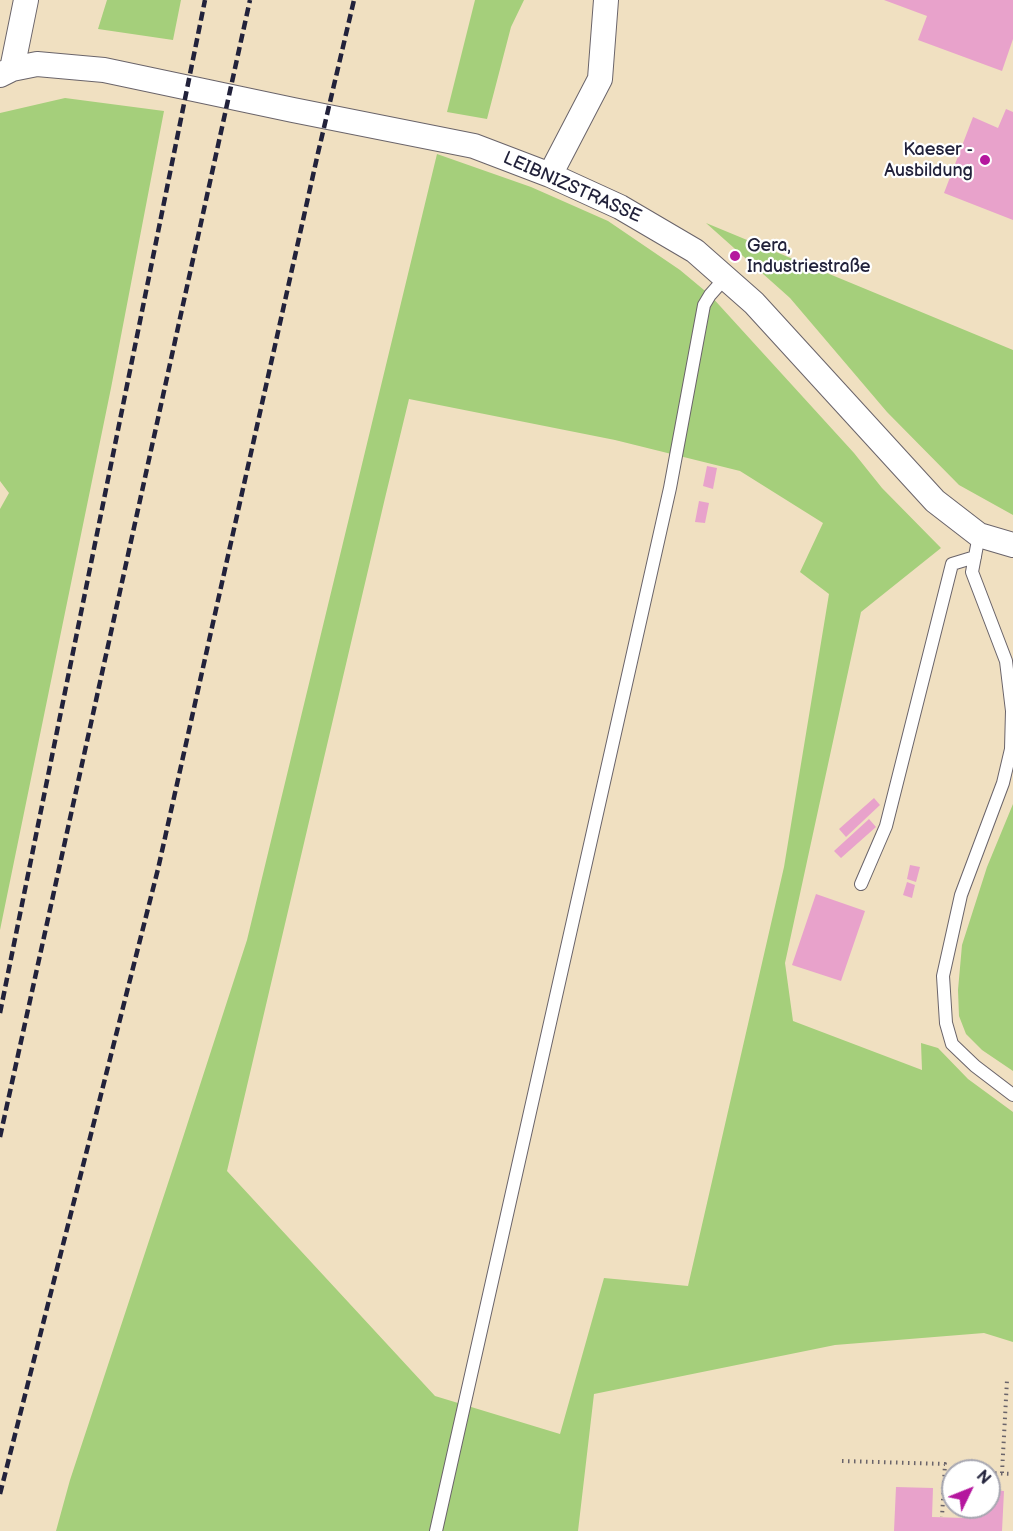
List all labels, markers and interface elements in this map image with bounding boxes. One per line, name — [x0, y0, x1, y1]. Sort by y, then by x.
place label: Kaeser - Ausbildung — [884, 139, 973, 182]
street label: LEIBNIZSTRASSE — [500, 148, 644, 228]
marker: Kaeser - Ausbildung — [978, 153, 992, 167]
place label: Gera, Industriestraße — [747, 235, 870, 278]
marker: Gera, Industriestraße — [728, 249, 742, 263]
north arrow — [941, 1459, 1001, 1519]
text: N — [972, 1467, 994, 1489]

